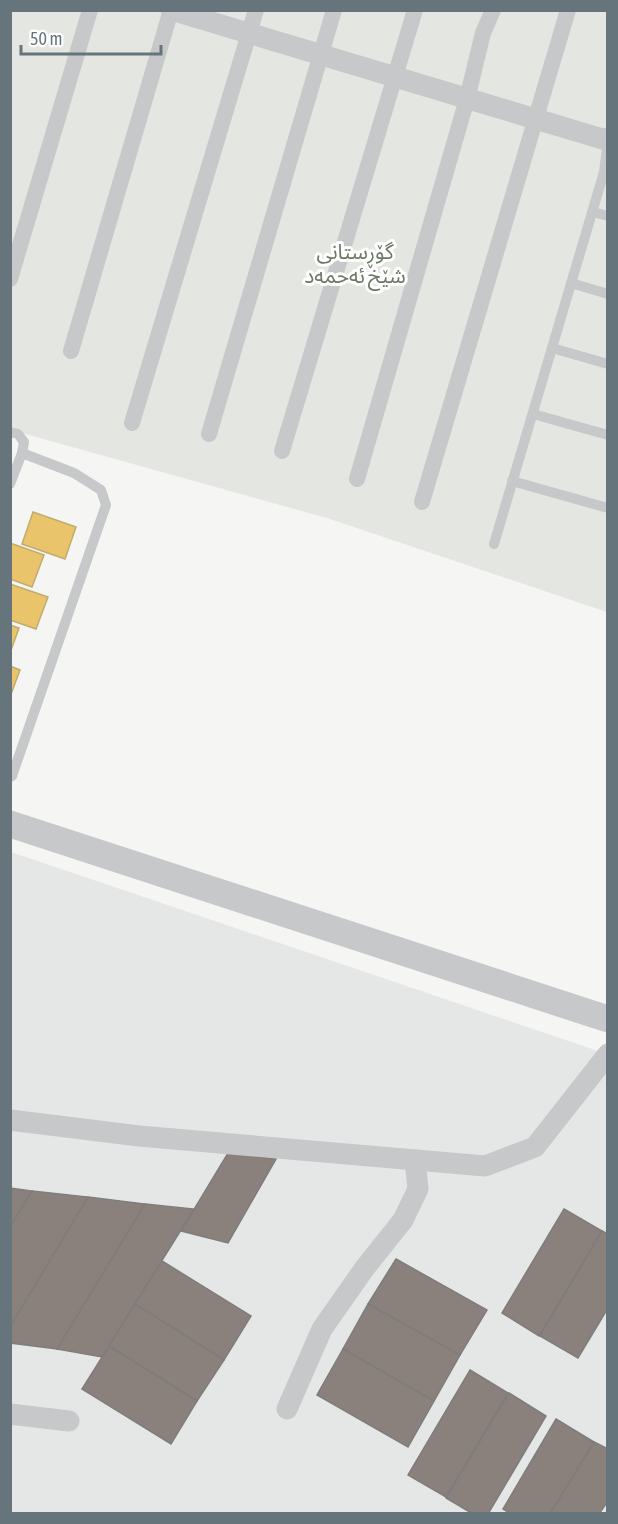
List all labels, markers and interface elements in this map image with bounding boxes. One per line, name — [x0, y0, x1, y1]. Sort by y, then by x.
scale bar — [21, 18, 160, 56]
text: 50 m — [30, 28, 62, 49]
park label: گۆڕستانی شێخ ئەحمەد — [304, 239, 406, 291]

